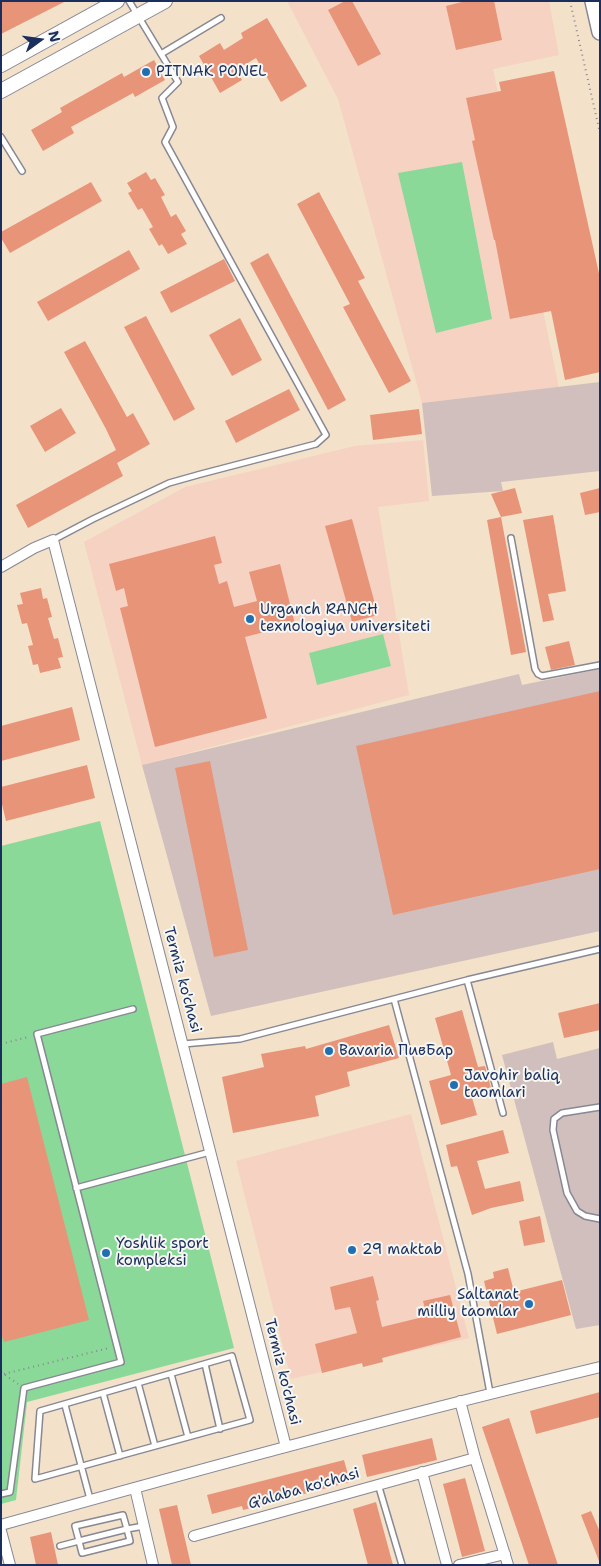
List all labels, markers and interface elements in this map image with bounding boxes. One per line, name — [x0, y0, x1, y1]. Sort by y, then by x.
north arrow — [15, 15, 65, 65]
text: N — [44, 29, 65, 44]
place label: PITNAK PONEL — [156, 63, 266, 81]
marker: PITNAK PONEL — [140, 66, 152, 78]
place label: Urganch RANCH texnologiya universiteti — [260, 601, 430, 636]
marker: Urganch RANCH texnologiya universiteti — [244, 613, 256, 625]
street label: Termiz ko'chasi — [159, 925, 205, 1035]
place label: Bavaria ПивБар — [339, 1042, 453, 1060]
marker: Bavaria ПивБар — [323, 1045, 335, 1057]
place label: Javohir baliq taomlari — [464, 1067, 559, 1102]
marker: Javohir baliq taomlari — [448, 1079, 460, 1091]
place label: Yoshlik sport kompleksi — [116, 1235, 209, 1270]
place label: 29 maktab — [362, 1241, 442, 1259]
marker: 29 maktab — [346, 1244, 358, 1256]
marker: Yoshlik sport kompleksi — [100, 1247, 112, 1259]
place label: Saltanat milliy taomlar — [417, 1286, 519, 1321]
marker: Saltanat milliy taomlar — [523, 1298, 535, 1310]
street label: Termiz ko'chasi — [260, 1317, 304, 1427]
street label: G'alaba ko'chasi — [246, 1464, 362, 1514]

